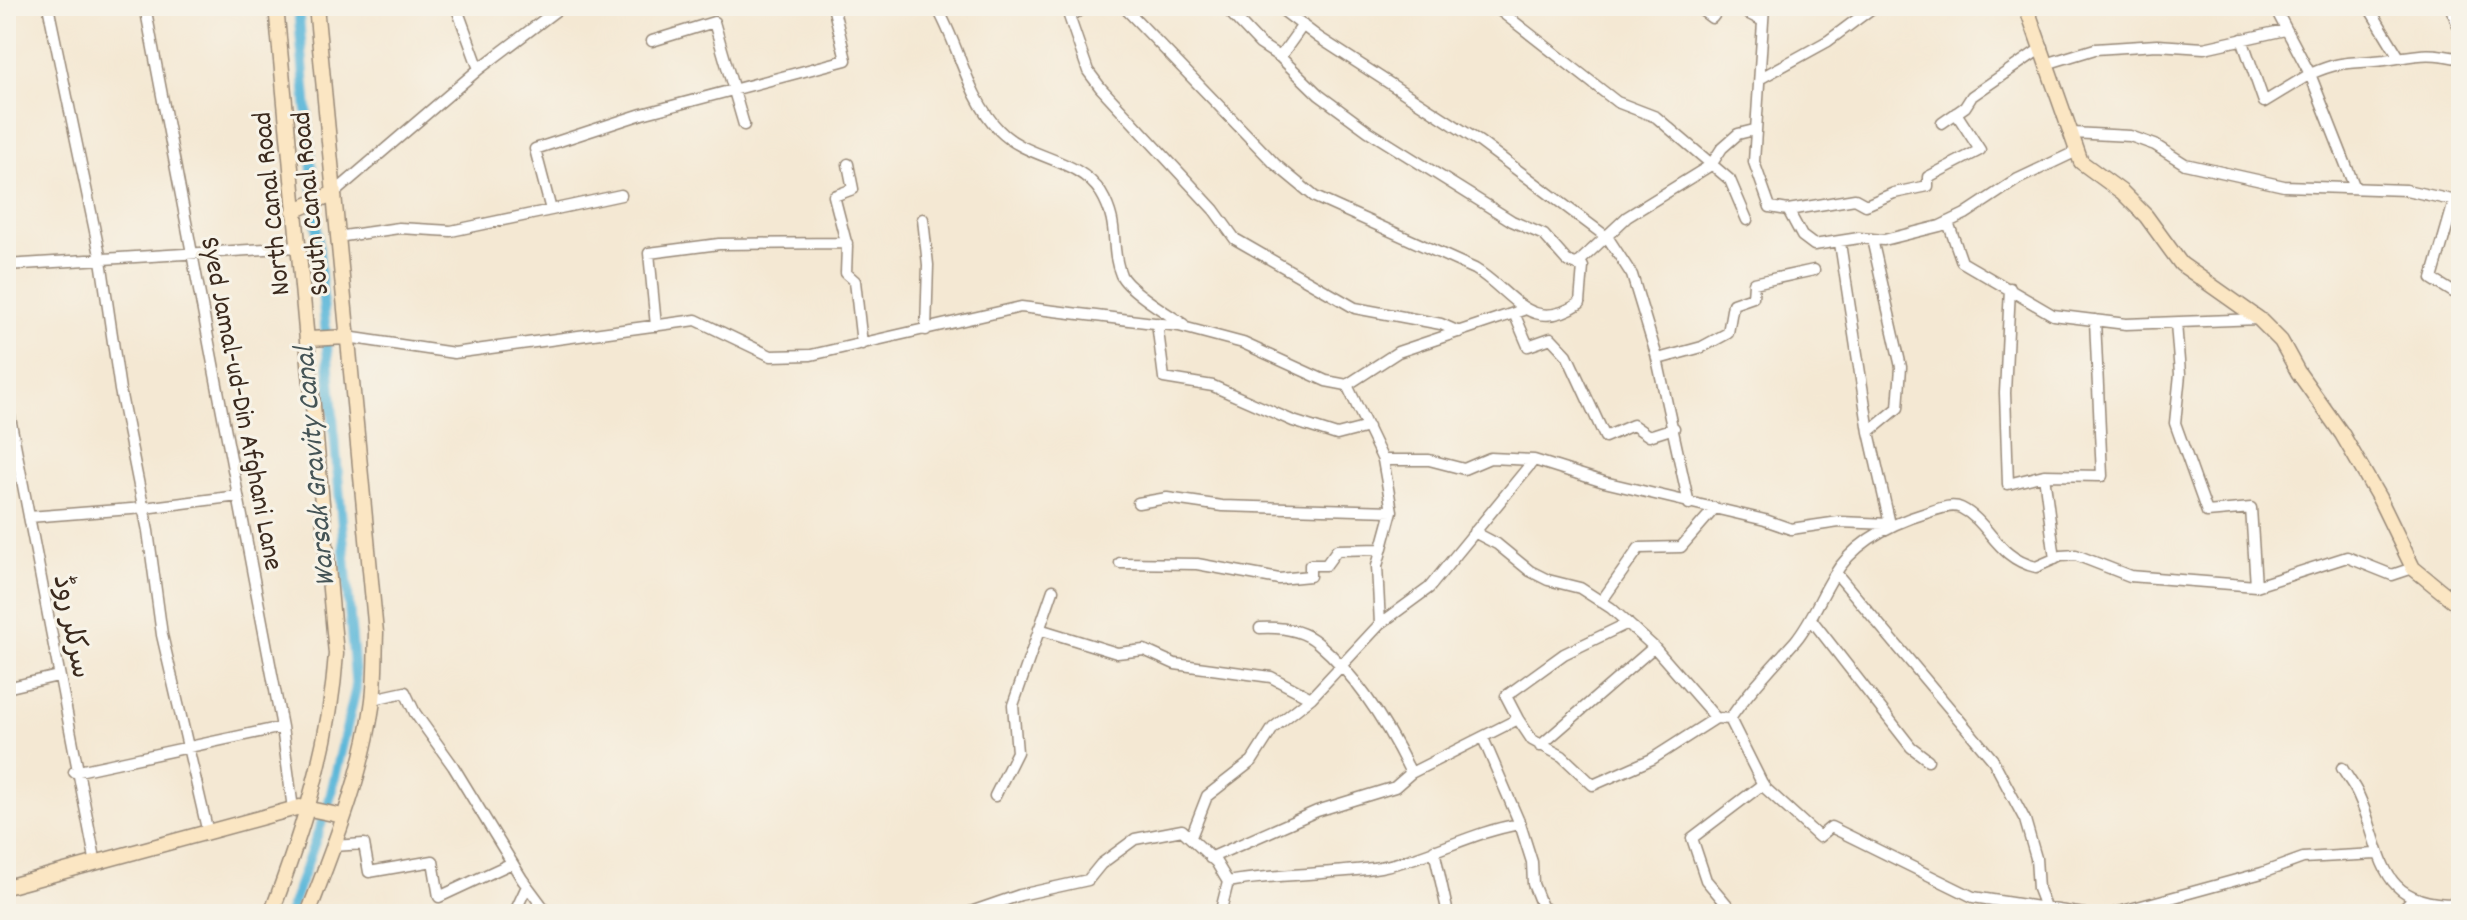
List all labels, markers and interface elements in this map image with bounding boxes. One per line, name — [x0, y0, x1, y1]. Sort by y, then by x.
street label: South Canal Road — [283, 109, 343, 298]
street label: North Canal Road — [244, 110, 304, 297]
street label: Syed Jamal-ud-Din Afghani Lane — [187, 234, 291, 574]
water label: Warsak Gravity Canal — [285, 342, 349, 588]
street label: سرکلر روڈ — [39, 572, 99, 682]

